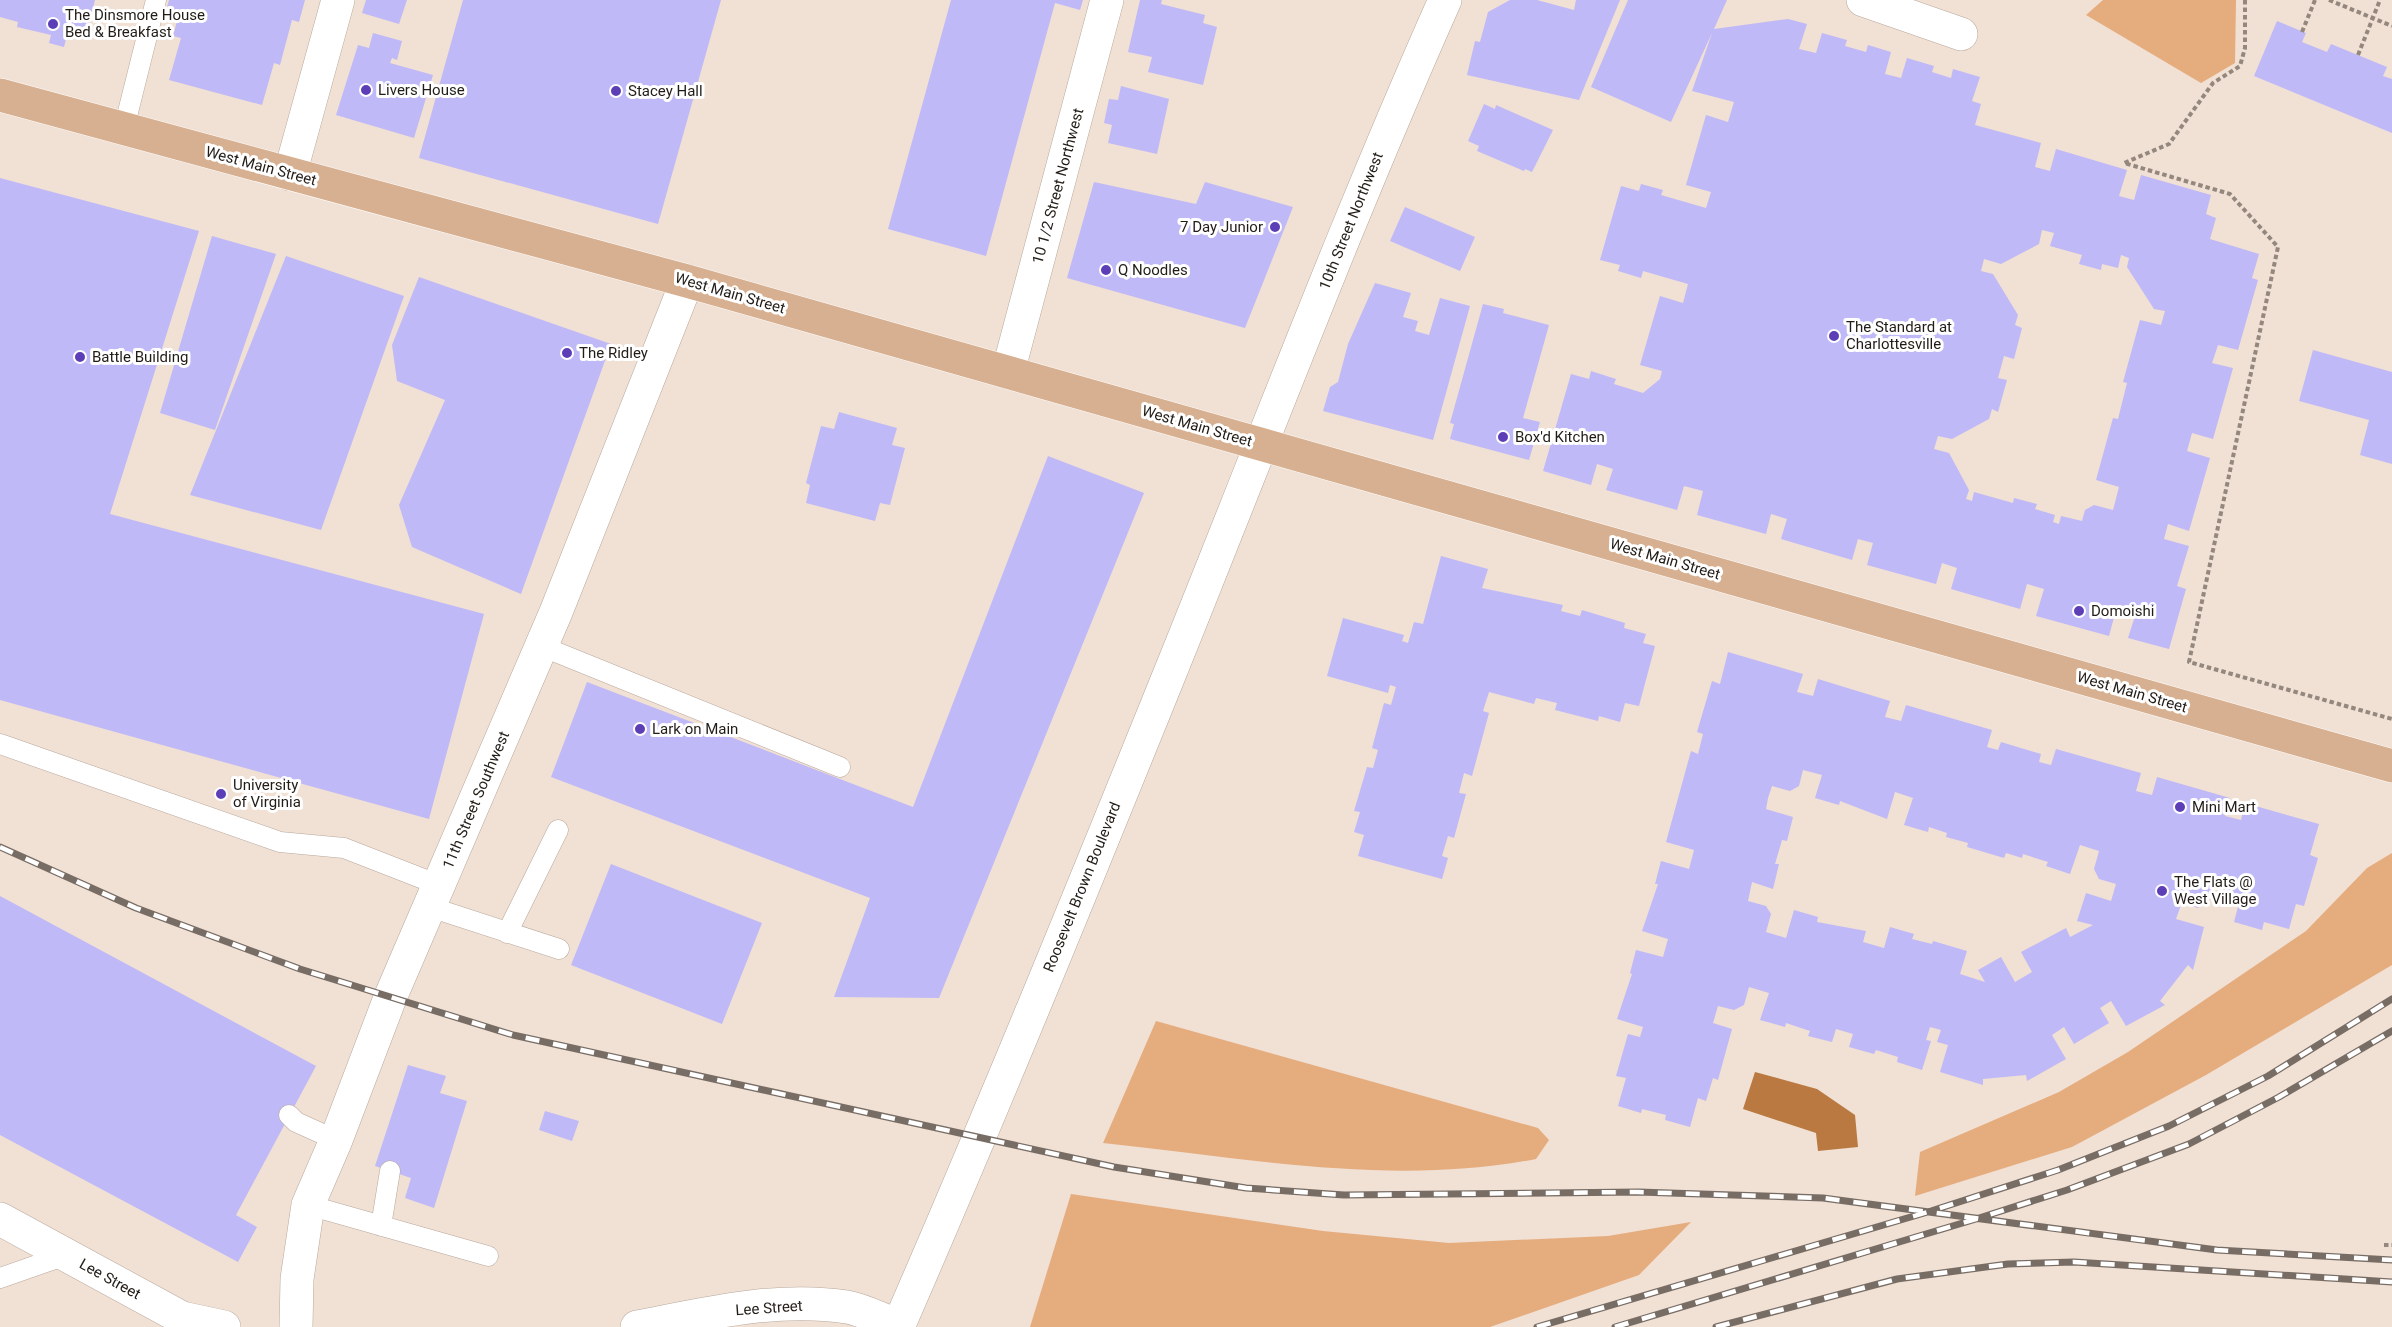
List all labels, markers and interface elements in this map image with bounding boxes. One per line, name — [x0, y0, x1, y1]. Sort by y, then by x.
place label: The Dinsmore House Bed & Breakfast — [65, 6, 205, 41]
marker: The Dinsmore House Bed & Breakfast — [46, 17, 60, 31]
place label: Livers House — [378, 81, 465, 99]
place label: Stacey Hall — [628, 82, 703, 100]
marker: Livers House — [359, 83, 373, 97]
marker: Stacey Hall — [609, 84, 623, 98]
street label: 10 1/2 Street Northwest — [1029, 106, 1087, 266]
street label: West Main Street — [204, 143, 318, 189]
street label: 10th Street Northwest — [1315, 149, 1387, 292]
place label: 7 Day Junior — [1180, 218, 1263, 236]
marker: 7 Day Junior — [1268, 220, 1282, 234]
place label: Q Noodles — [1118, 261, 1188, 279]
marker: Q Noodles — [1099, 263, 1113, 277]
street label: West Main Street — [673, 269, 787, 317]
place label: The Standard at Charlottesville — [1846, 318, 1952, 353]
marker: The Standard at Charlottesville — [1827, 329, 1841, 343]
place label: The Ridley — [579, 344, 648, 362]
marker: The Ridley — [560, 346, 574, 360]
place label: Battle Building — [92, 348, 188, 366]
marker: Battle Building — [73, 350, 87, 364]
street label: West Main Street — [1140, 402, 1254, 450]
place label: Box'd Kitchen — [1515, 428, 1605, 446]
marker: Box'd Kitchen — [1496, 430, 1510, 444]
street label: West Main Street — [1608, 535, 1722, 583]
place label: Domoishi — [2091, 602, 2154, 620]
marker: Domoishi — [2072, 604, 2086, 618]
street label: West Main Street — [2075, 668, 2189, 716]
place label: Lark on Main — [652, 720, 738, 738]
marker: Lark on Main — [633, 722, 647, 736]
street label: 11th Street Southwest — [439, 728, 513, 872]
place label: University of Virginia — [233, 776, 301, 811]
marker: University of Virginia — [214, 787, 228, 801]
place label: Mini Mart — [2192, 798, 2256, 816]
street label: Roosevelt Brown Boulevard — [1040, 799, 1124, 975]
marker: Mini Mart — [2173, 800, 2187, 814]
place label: The Flats @ West Village — [2174, 873, 2256, 908]
marker: The Flats @ West Village — [2155, 884, 2169, 898]
street label: Lee Street — [76, 1255, 144, 1303]
street label: Lee Street — [735, 1297, 803, 1319]

